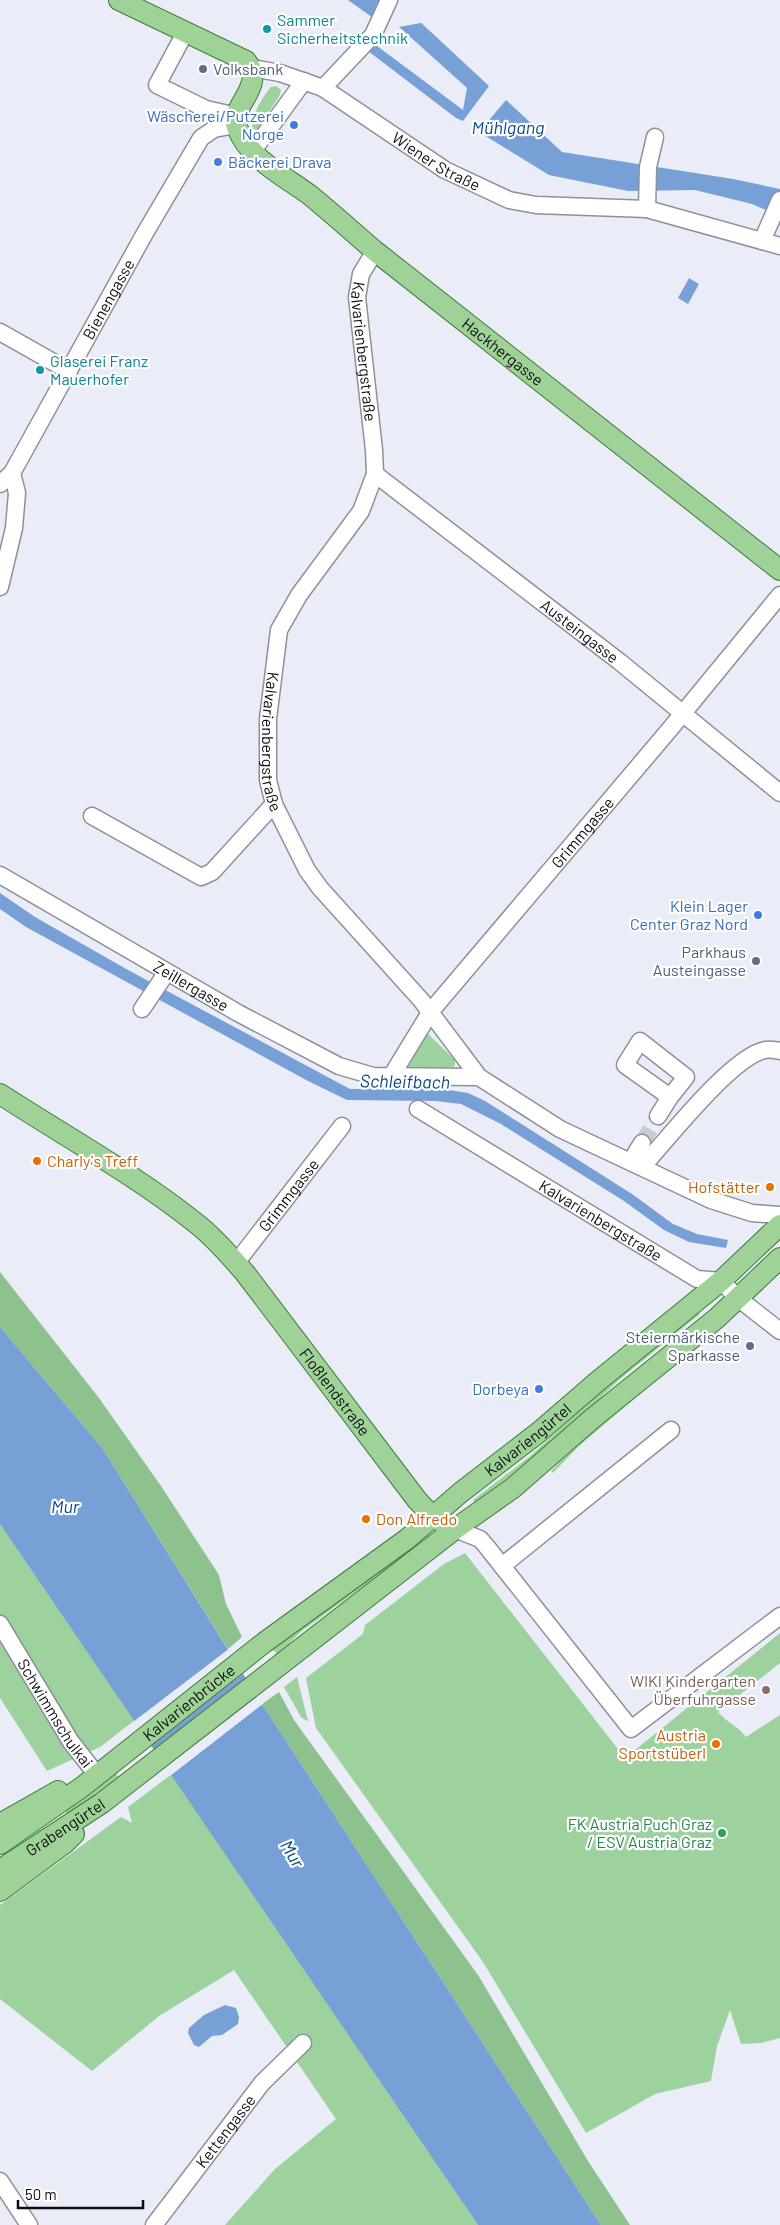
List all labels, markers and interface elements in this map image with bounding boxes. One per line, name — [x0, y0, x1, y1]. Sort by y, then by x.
place label: Sammer Sicherheitstechnik — [277, 10, 408, 47]
marker: Sammer Sicherheitstechnik — [261, 23, 273, 35]
place label: Volksbank — [213, 59, 283, 78]
marker: Volksbank — [197, 63, 209, 75]
place label: Wäscherei/Putzerei Norge — [147, 106, 284, 143]
water label: Mühlgang — [472, 116, 544, 138]
marker: Wäscherei/Putzerei Norge — [288, 119, 300, 131]
street label: Wiener Straße — [389, 127, 483, 194]
place label: Bäckerei Drava — [228, 152, 331, 171]
marker: Bäckerei Drava — [212, 156, 224, 168]
street label: Bienengasse — [78, 256, 138, 342]
street label: Kalvarienbergstraße — [348, 280, 381, 422]
street label: Hackhergasse — [459, 313, 548, 389]
place label: Glaserei Franz Mauerhofer — [50, 351, 148, 388]
marker: Glaserei Franz Mauerhofer — [34, 364, 46, 376]
street label: Austeingasse — [537, 595, 623, 667]
street label: Kalvarienbergstraße — [259, 671, 286, 815]
street label: Grimmgasse — [547, 793, 617, 871]
place label: Klein Lager Center Graz Nord — [630, 896, 748, 933]
marker: Klein Lager Center Graz Nord — [752, 909, 764, 921]
place label: Parkhaus Austeingasse — [653, 942, 746, 979]
marker: Parkhaus Austeingasse — [750, 955, 762, 967]
street label: Zeillergasse — [151, 956, 232, 1015]
water label: Schleifbach — [360, 1069, 450, 1093]
place label: Charly´s Treff — [47, 1151, 139, 1170]
marker: Charly´s Treff — [31, 1155, 43, 1167]
street label: Grimmgasse — [254, 1155, 322, 1235]
street label: Kalvarienbergstraße — [536, 1175, 666, 1265]
place label: Hofstätter — [688, 1177, 760, 1196]
marker: Hofstätter — [764, 1181, 776, 1193]
place label: Steiermärkische Sparkasse — [626, 1327, 740, 1364]
marker: Steiermärkische Sparkasse — [744, 1340, 756, 1352]
street label: Floßlendstraße — [296, 1344, 375, 1439]
place label: Dorbeya — [472, 1379, 529, 1398]
marker: Dorbeya — [533, 1383, 545, 1395]
street label: Kalvariengürtel — [480, 1399, 574, 1480]
water label: Mur — [51, 1495, 80, 1517]
place label: Don Alfredo — [376, 1509, 457, 1528]
marker: Don Alfredo — [360, 1513, 372, 1525]
street label: Schwimmschulkai — [14, 1655, 97, 1771]
street label: Kalvarienbrücke — [139, 1660, 238, 1744]
place label: WIKI Kindergarten Überfuhrgasse — [630, 1671, 756, 1708]
marker: WIKI Kindergarten Überfuhrgasse — [760, 1684, 772, 1696]
place label: Austria Sportstüberl — [619, 1725, 706, 1762]
marker: Austria Sportstüberl — [710, 1738, 722, 1750]
street label: Grabengürtel — [22, 1794, 108, 1860]
place label: FK Austria Puch Graz / ESV Austria Graz — [568, 1814, 712, 1851]
marker: FK Austria Puch Graz / ESV Austria Graz — [716, 1827, 728, 1839]
water label: Mur — [276, 1836, 310, 1872]
street label: Kettengasse — [191, 2090, 259, 2171]
scale bar — [18, 2178, 142, 2210]
text: 50 m — [25, 2185, 57, 2203]

